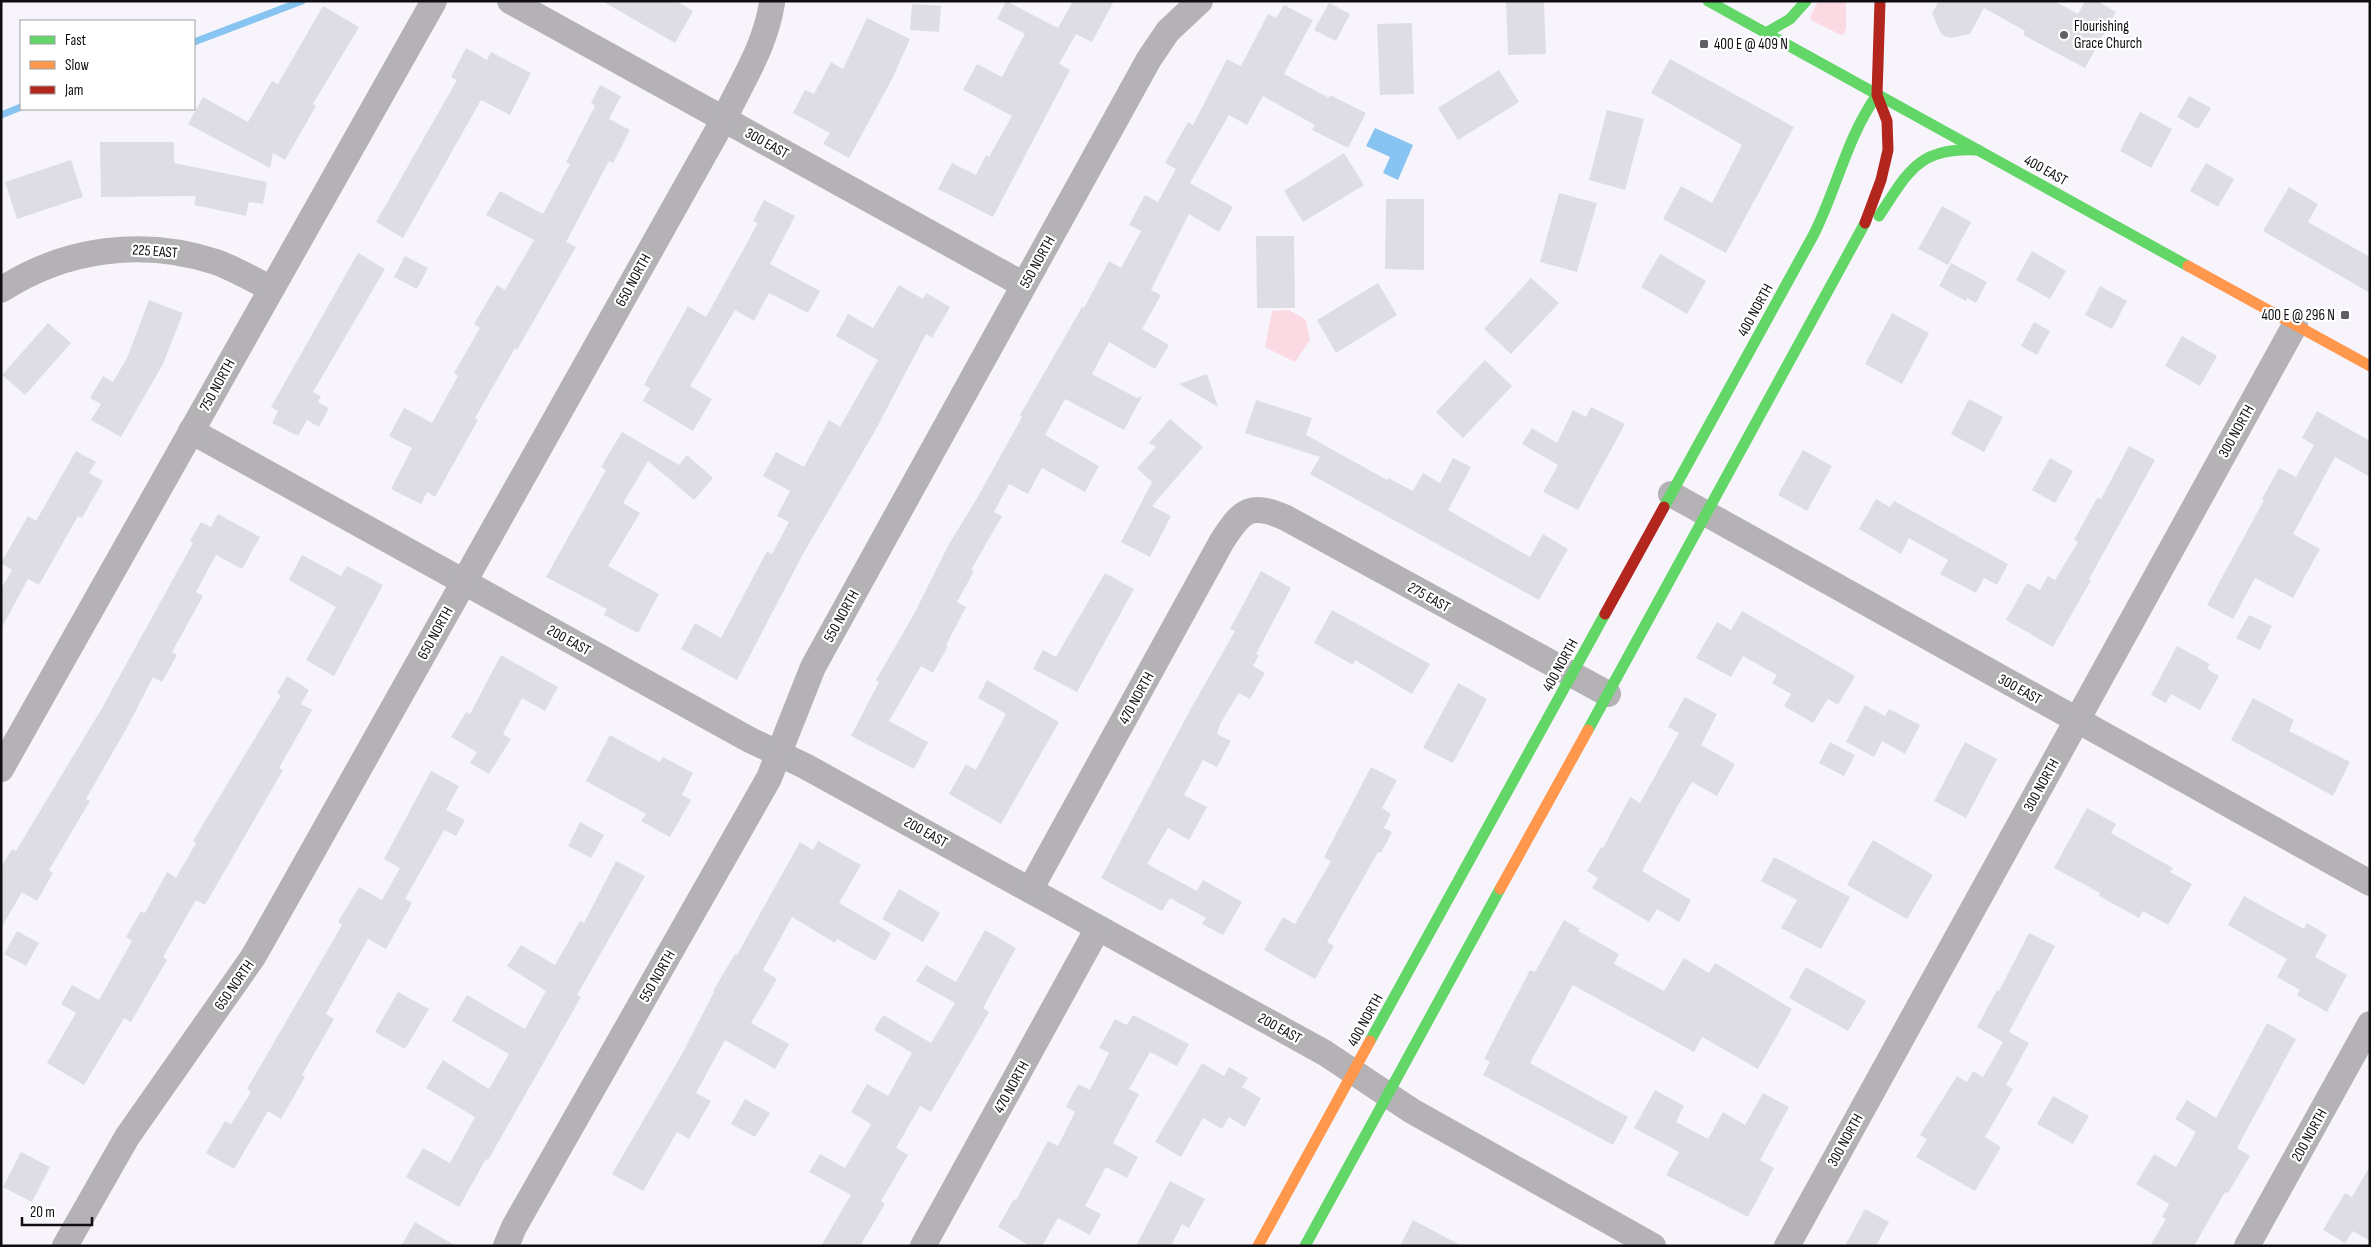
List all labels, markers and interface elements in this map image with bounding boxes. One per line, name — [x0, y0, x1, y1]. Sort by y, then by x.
place label: Flourishing Grace Church — [2074, 17, 2142, 53]
legend — [20, 20, 195, 110]
marker: Flourishing Grace Church — [2058, 29, 2070, 41]
text: Fast — [65, 31, 87, 50]
place label: 400 E @ 409 N — [1714, 35, 1788, 54]
marker: 400 E @ 409 N — [1698, 38, 1710, 50]
text: Slow — [65, 56, 89, 75]
text: Jam — [64, 81, 83, 100]
street label: 300 EAST — [742, 124, 792, 163]
street label: 400 EAST — [2021, 151, 2071, 190]
street label: 550 NORTH — [1015, 233, 1059, 292]
street label: 225 EAST — [132, 240, 178, 263]
street label: 650 NORTH — [611, 251, 656, 310]
street label: 400 NORTH — [1733, 280, 1778, 340]
place label: 400 E @ 296 N — [2261, 306, 2335, 325]
marker: 400 E @ 296 N — [2339, 309, 2351, 321]
street label: 750 NORTH — [195, 356, 239, 415]
street label: 300 NORTH — [2214, 401, 2259, 461]
street label: 275 EAST — [1404, 578, 1453, 617]
street label: 550 NORTH — [819, 587, 863, 646]
street label: 650 NORTH — [413, 604, 458, 663]
street label: 200 EAST — [544, 621, 594, 660]
street label: 400 NORTH — [1538, 635, 1583, 695]
street label: 470 NORTH — [1114, 669, 1158, 728]
street label: 300 EAST — [1995, 670, 2045, 709]
street label: 300 NORTH — [2019, 755, 2064, 815]
street label: 200 EAST — [901, 813, 951, 852]
street label: 550 NORTH — [635, 947, 680, 1006]
street label: 650 NORTH — [210, 956, 259, 1014]
street label: 400 NORTH — [1343, 990, 1388, 1050]
street label: 200 EAST — [1255, 1009, 1305, 1048]
street label: 470 NORTH — [989, 1058, 1033, 1117]
street label: 200 NORTH — [2287, 1106, 2332, 1165]
street label: 300 NORTH — [1823, 1110, 1868, 1170]
scale bar — [22, 1194, 92, 1226]
text: 20 m — [30, 1203, 55, 1222]

